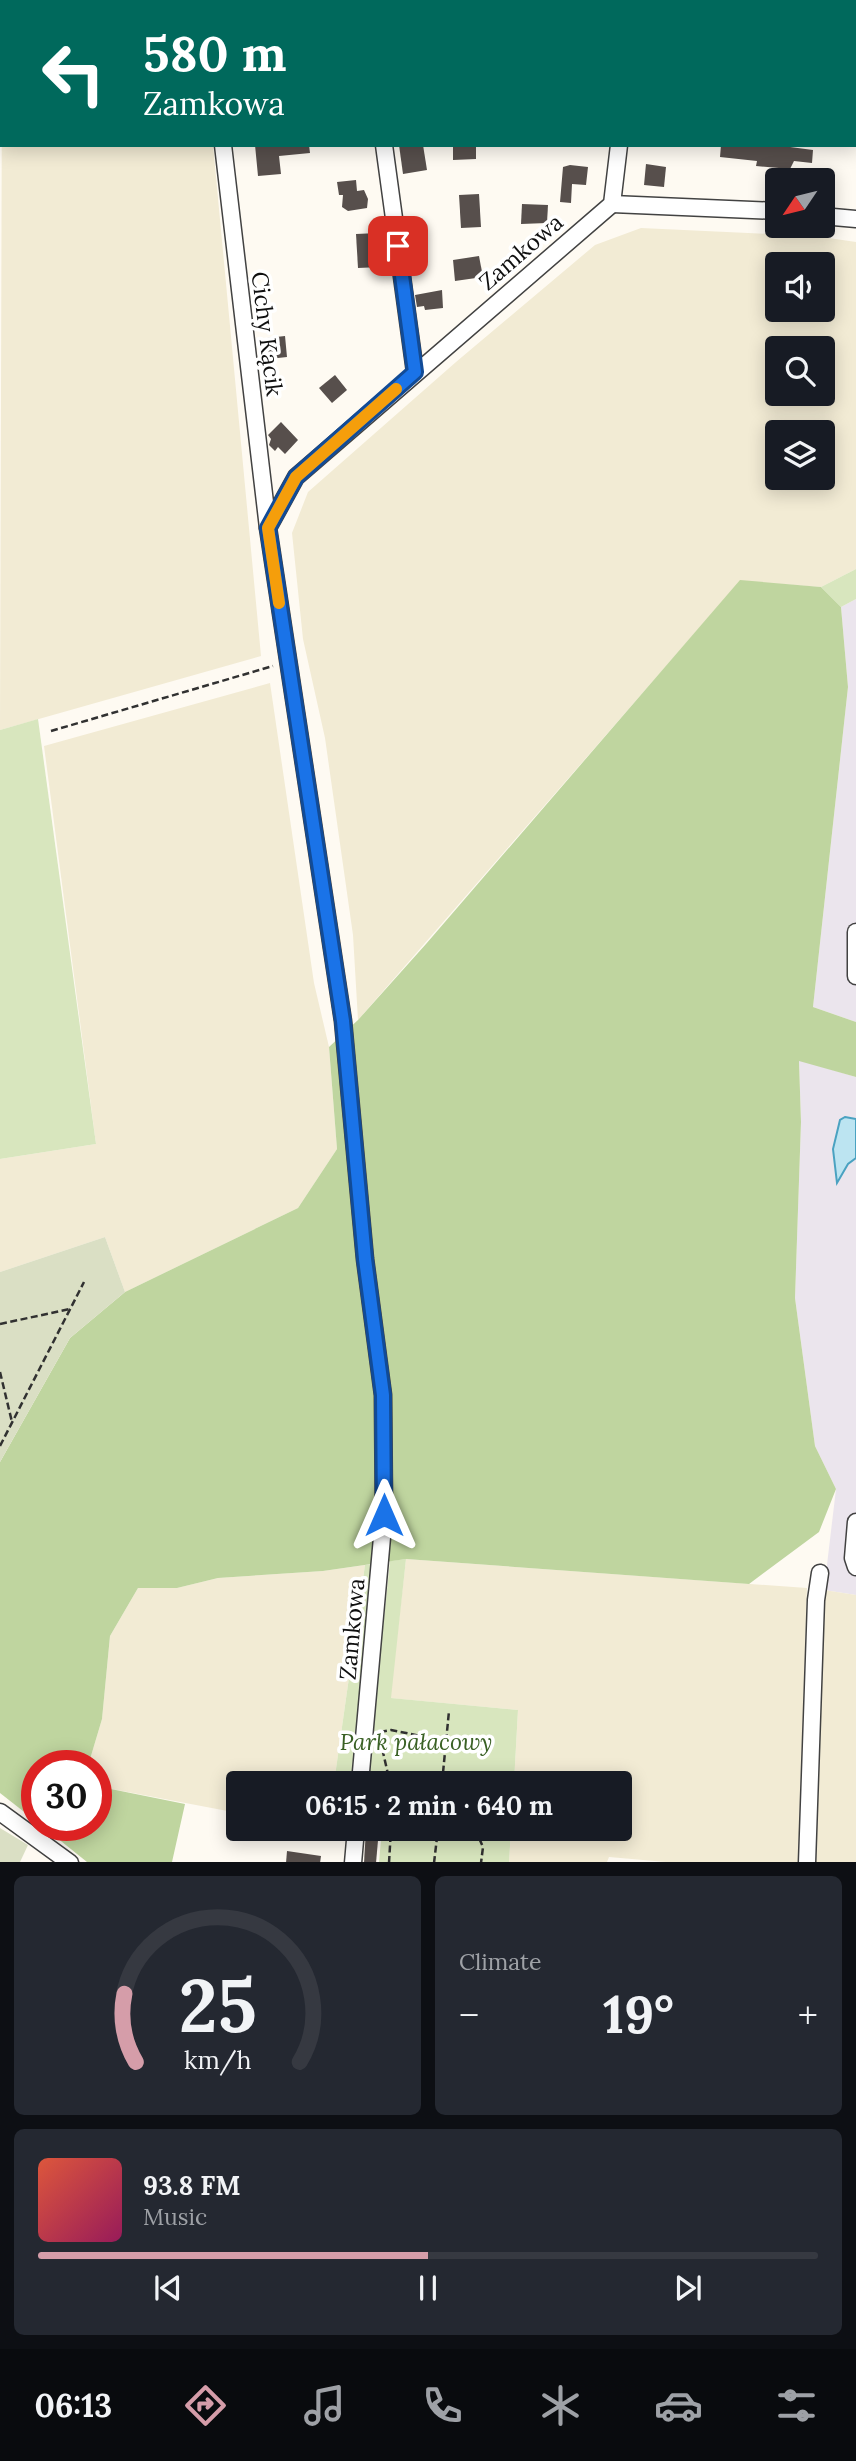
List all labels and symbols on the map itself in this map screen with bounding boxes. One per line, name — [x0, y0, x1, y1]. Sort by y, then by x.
north arrow — [765, 168, 835, 238]
street label: Zamkowa — [473, 207, 569, 296]
pin — [368, 216, 428, 276]
street label: Cichy Kącik — [245, 270, 290, 398]
position arrow — [347, 1478, 421, 1552]
street label: Zamkowa — [333, 1577, 370, 1681]
park label: Park pałacowy — [340, 1727, 492, 1756]
speed limit sign: 30 — [21, 1750, 112, 1841]

